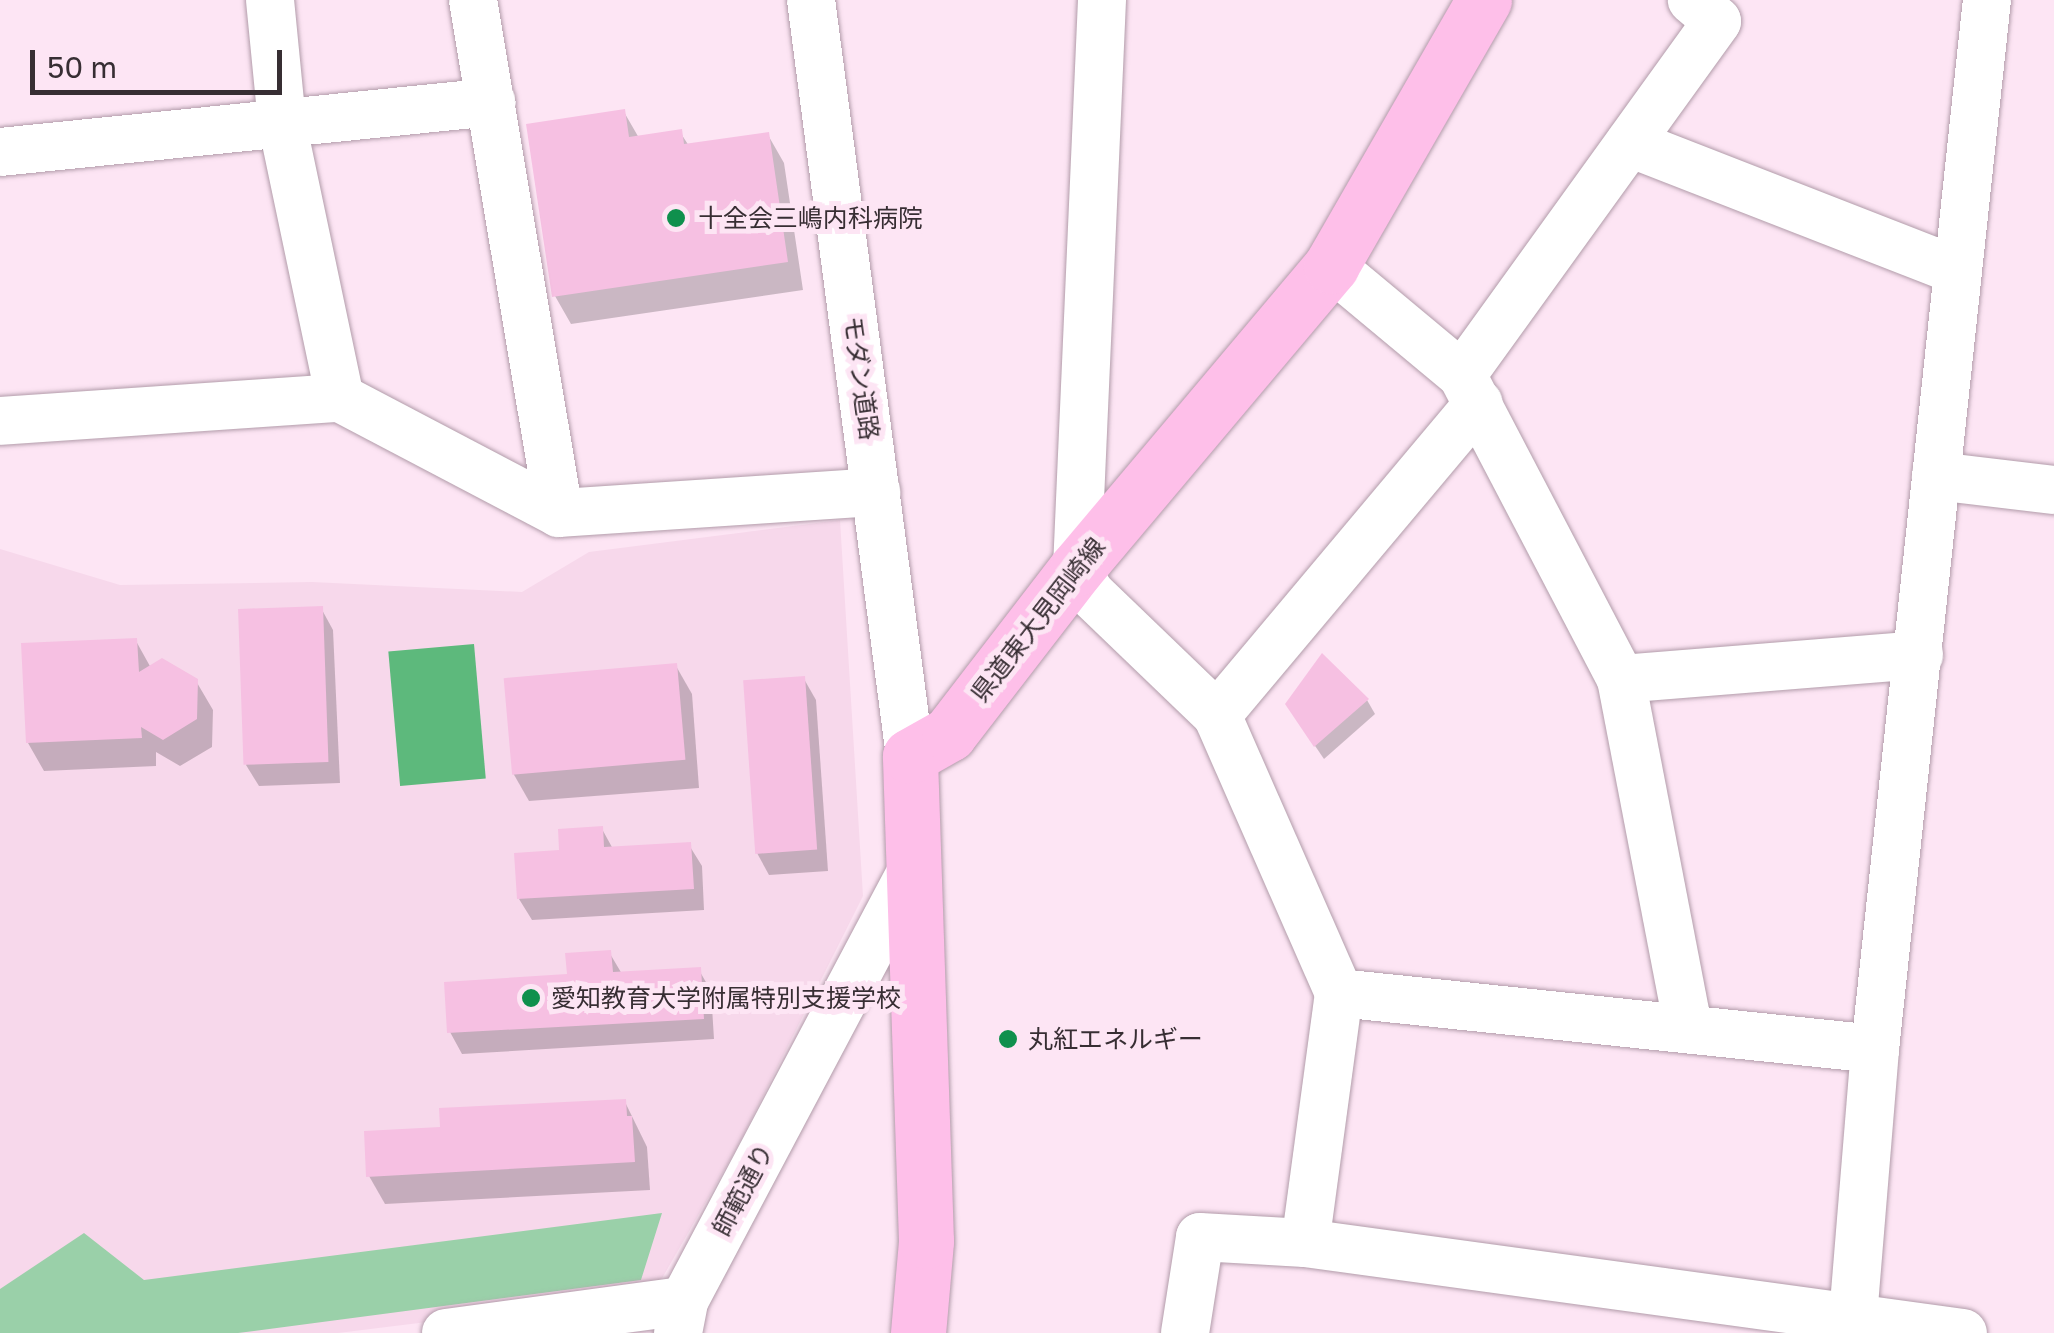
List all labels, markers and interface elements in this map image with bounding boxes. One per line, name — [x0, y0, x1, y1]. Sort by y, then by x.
scale bar — [35, 30, 288, 92]
text: 50 m — [47, 49, 117, 85]
place label: 十全会三嶋内科病院 — [698, 203, 923, 233]
marker: 十全会三嶋内科病院 — [663, 205, 689, 231]
street label: モダン道路 — [837, 314, 885, 442]
street label: 県道東大見岡崎線 — [965, 532, 1111, 708]
place label: 愛知教育大学附属特別支援学校 — [551, 983, 901, 1013]
marker: 愛知教育大学附属特別支援学校 — [520, 987, 542, 1009]
place label: 丸紅エネルギー — [1028, 1024, 1203, 1054]
marker: 丸紅エネルギー — [997, 1028, 1019, 1050]
street label: 師範通り — [706, 1139, 780, 1241]

